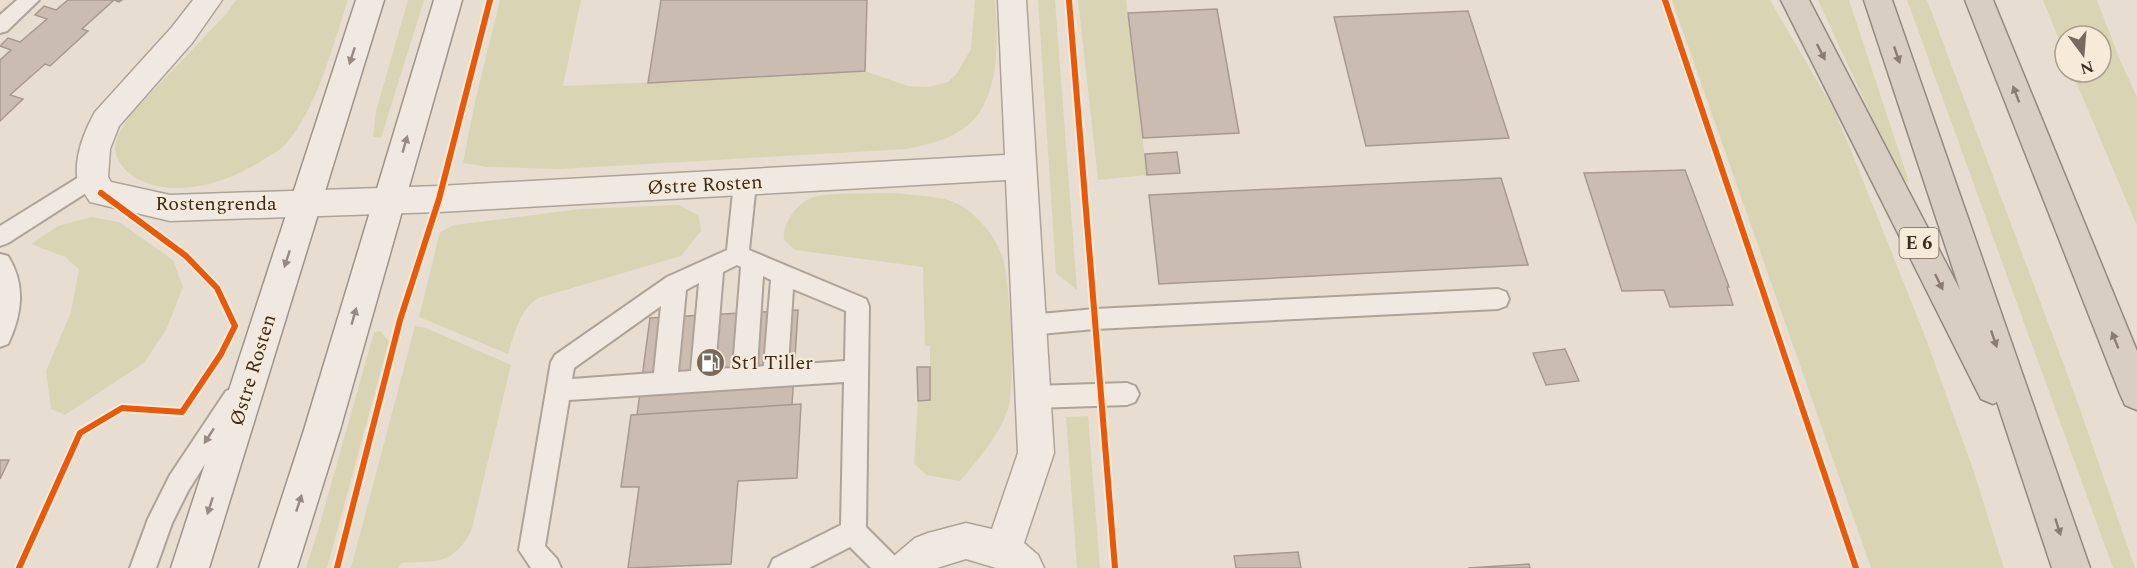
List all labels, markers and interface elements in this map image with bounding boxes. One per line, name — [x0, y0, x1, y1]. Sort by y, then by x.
north arrow — [2053, 24, 2113, 84]
one-way arrow — [1816, 44, 1826, 61]
one-way arrow — [1893, 46, 1903, 64]
one-way arrow — [347, 47, 356, 65]
text: N — [2077, 54, 2096, 81]
one-way arrow — [2011, 85, 2020, 103]
one-way arrow — [401, 135, 410, 153]
street label: Østre Rosten — [647, 167, 763, 203]
street label: Rostengrenda — [155, 189, 277, 219]
road number: E 6 — [1900, 228, 1938, 258]
one-way arrow — [282, 250, 291, 268]
one-way arrow — [1934, 273, 1943, 290]
one-way arrow — [350, 307, 359, 325]
street label: Østre Rosten — [222, 310, 284, 430]
one-way arrow — [1990, 330, 1999, 348]
one-way arrow — [2110, 331, 2119, 349]
fuel station icon: St1 Tiller — [694, 347, 726, 379]
place label: St1 Tiller — [731, 348, 813, 378]
one-way arrow — [204, 428, 215, 445]
one-way arrow — [295, 494, 304, 512]
one-way arrow — [205, 497, 214, 515]
one-way arrow — [2053, 518, 2063, 536]

